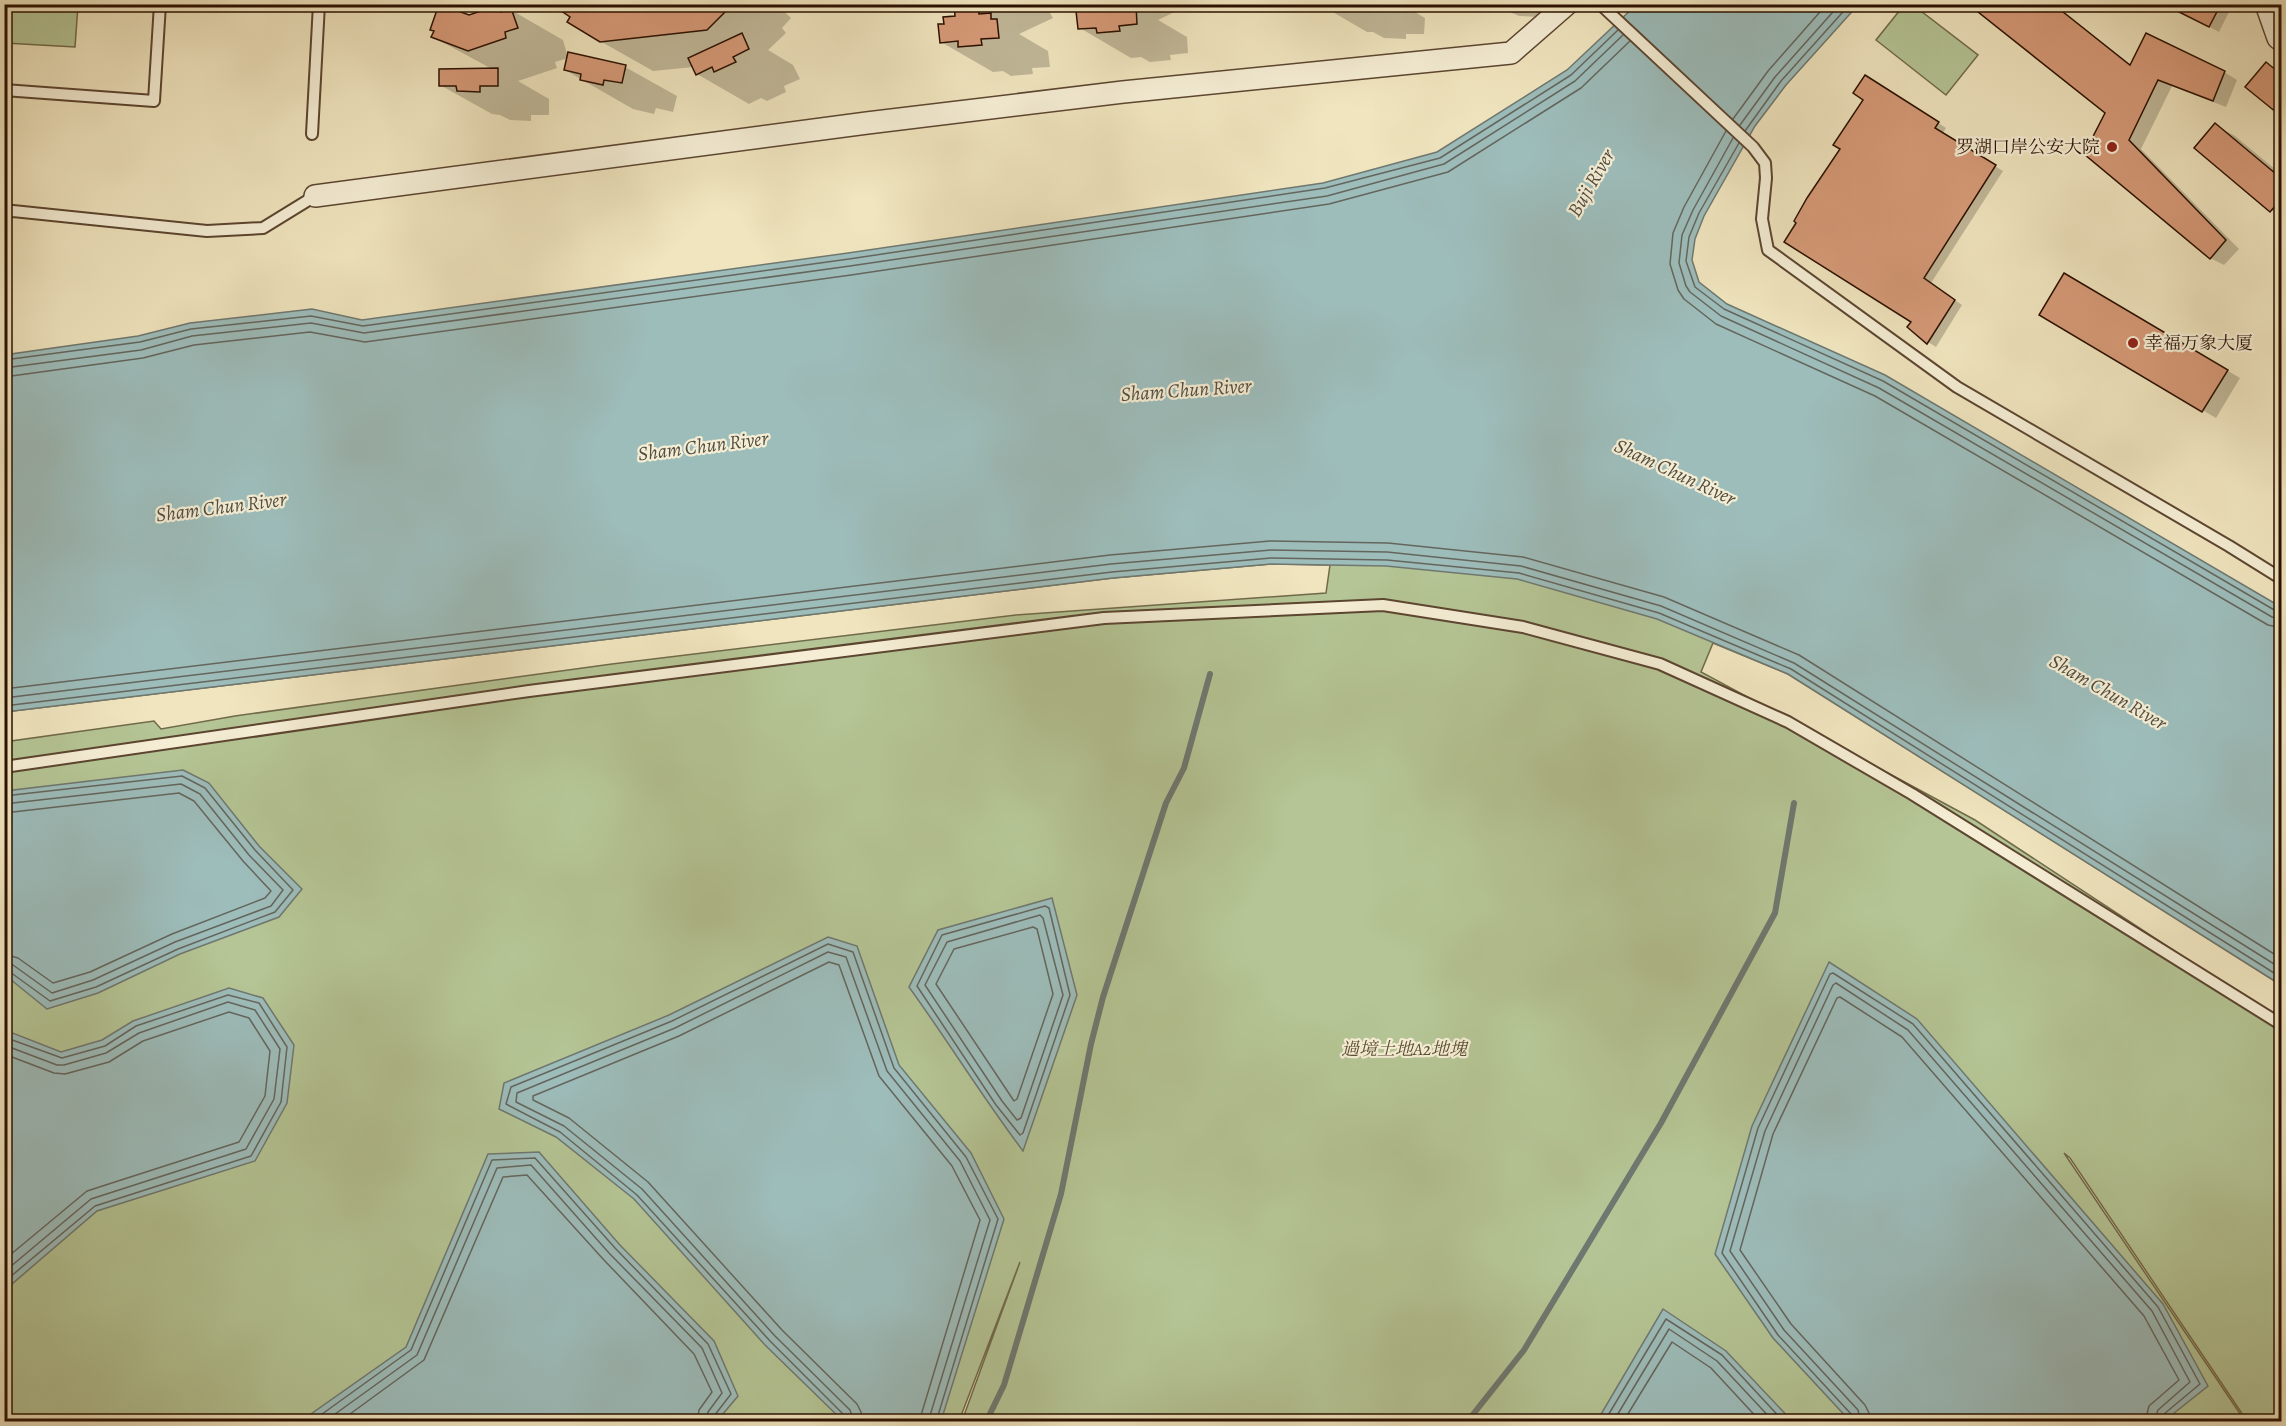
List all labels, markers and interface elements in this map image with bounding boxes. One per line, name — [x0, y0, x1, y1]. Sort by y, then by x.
place label: 罗湖口岸公安大院 — [1956, 135, 2100, 159]
marker: 罗湖口岸公安大院 — [2105, 140, 2119, 154]
water label: Buji River — [1561, 143, 1622, 222]
place label: 幸福万象大厦 — [2145, 331, 2253, 355]
marker: 幸福万象大厦 — [2126, 336, 2140, 350]
water label: Sham Chun River — [1120, 372, 1253, 408]
water label: Sham Chun River — [636, 424, 771, 467]
water label: Sham Chun River — [1610, 432, 1741, 512]
water label: Sham Chun River — [154, 485, 289, 528]
water label: Sham Chun River — [2045, 648, 2172, 737]
park label: 過境土地A2地塊 — [1341, 1037, 1469, 1061]

